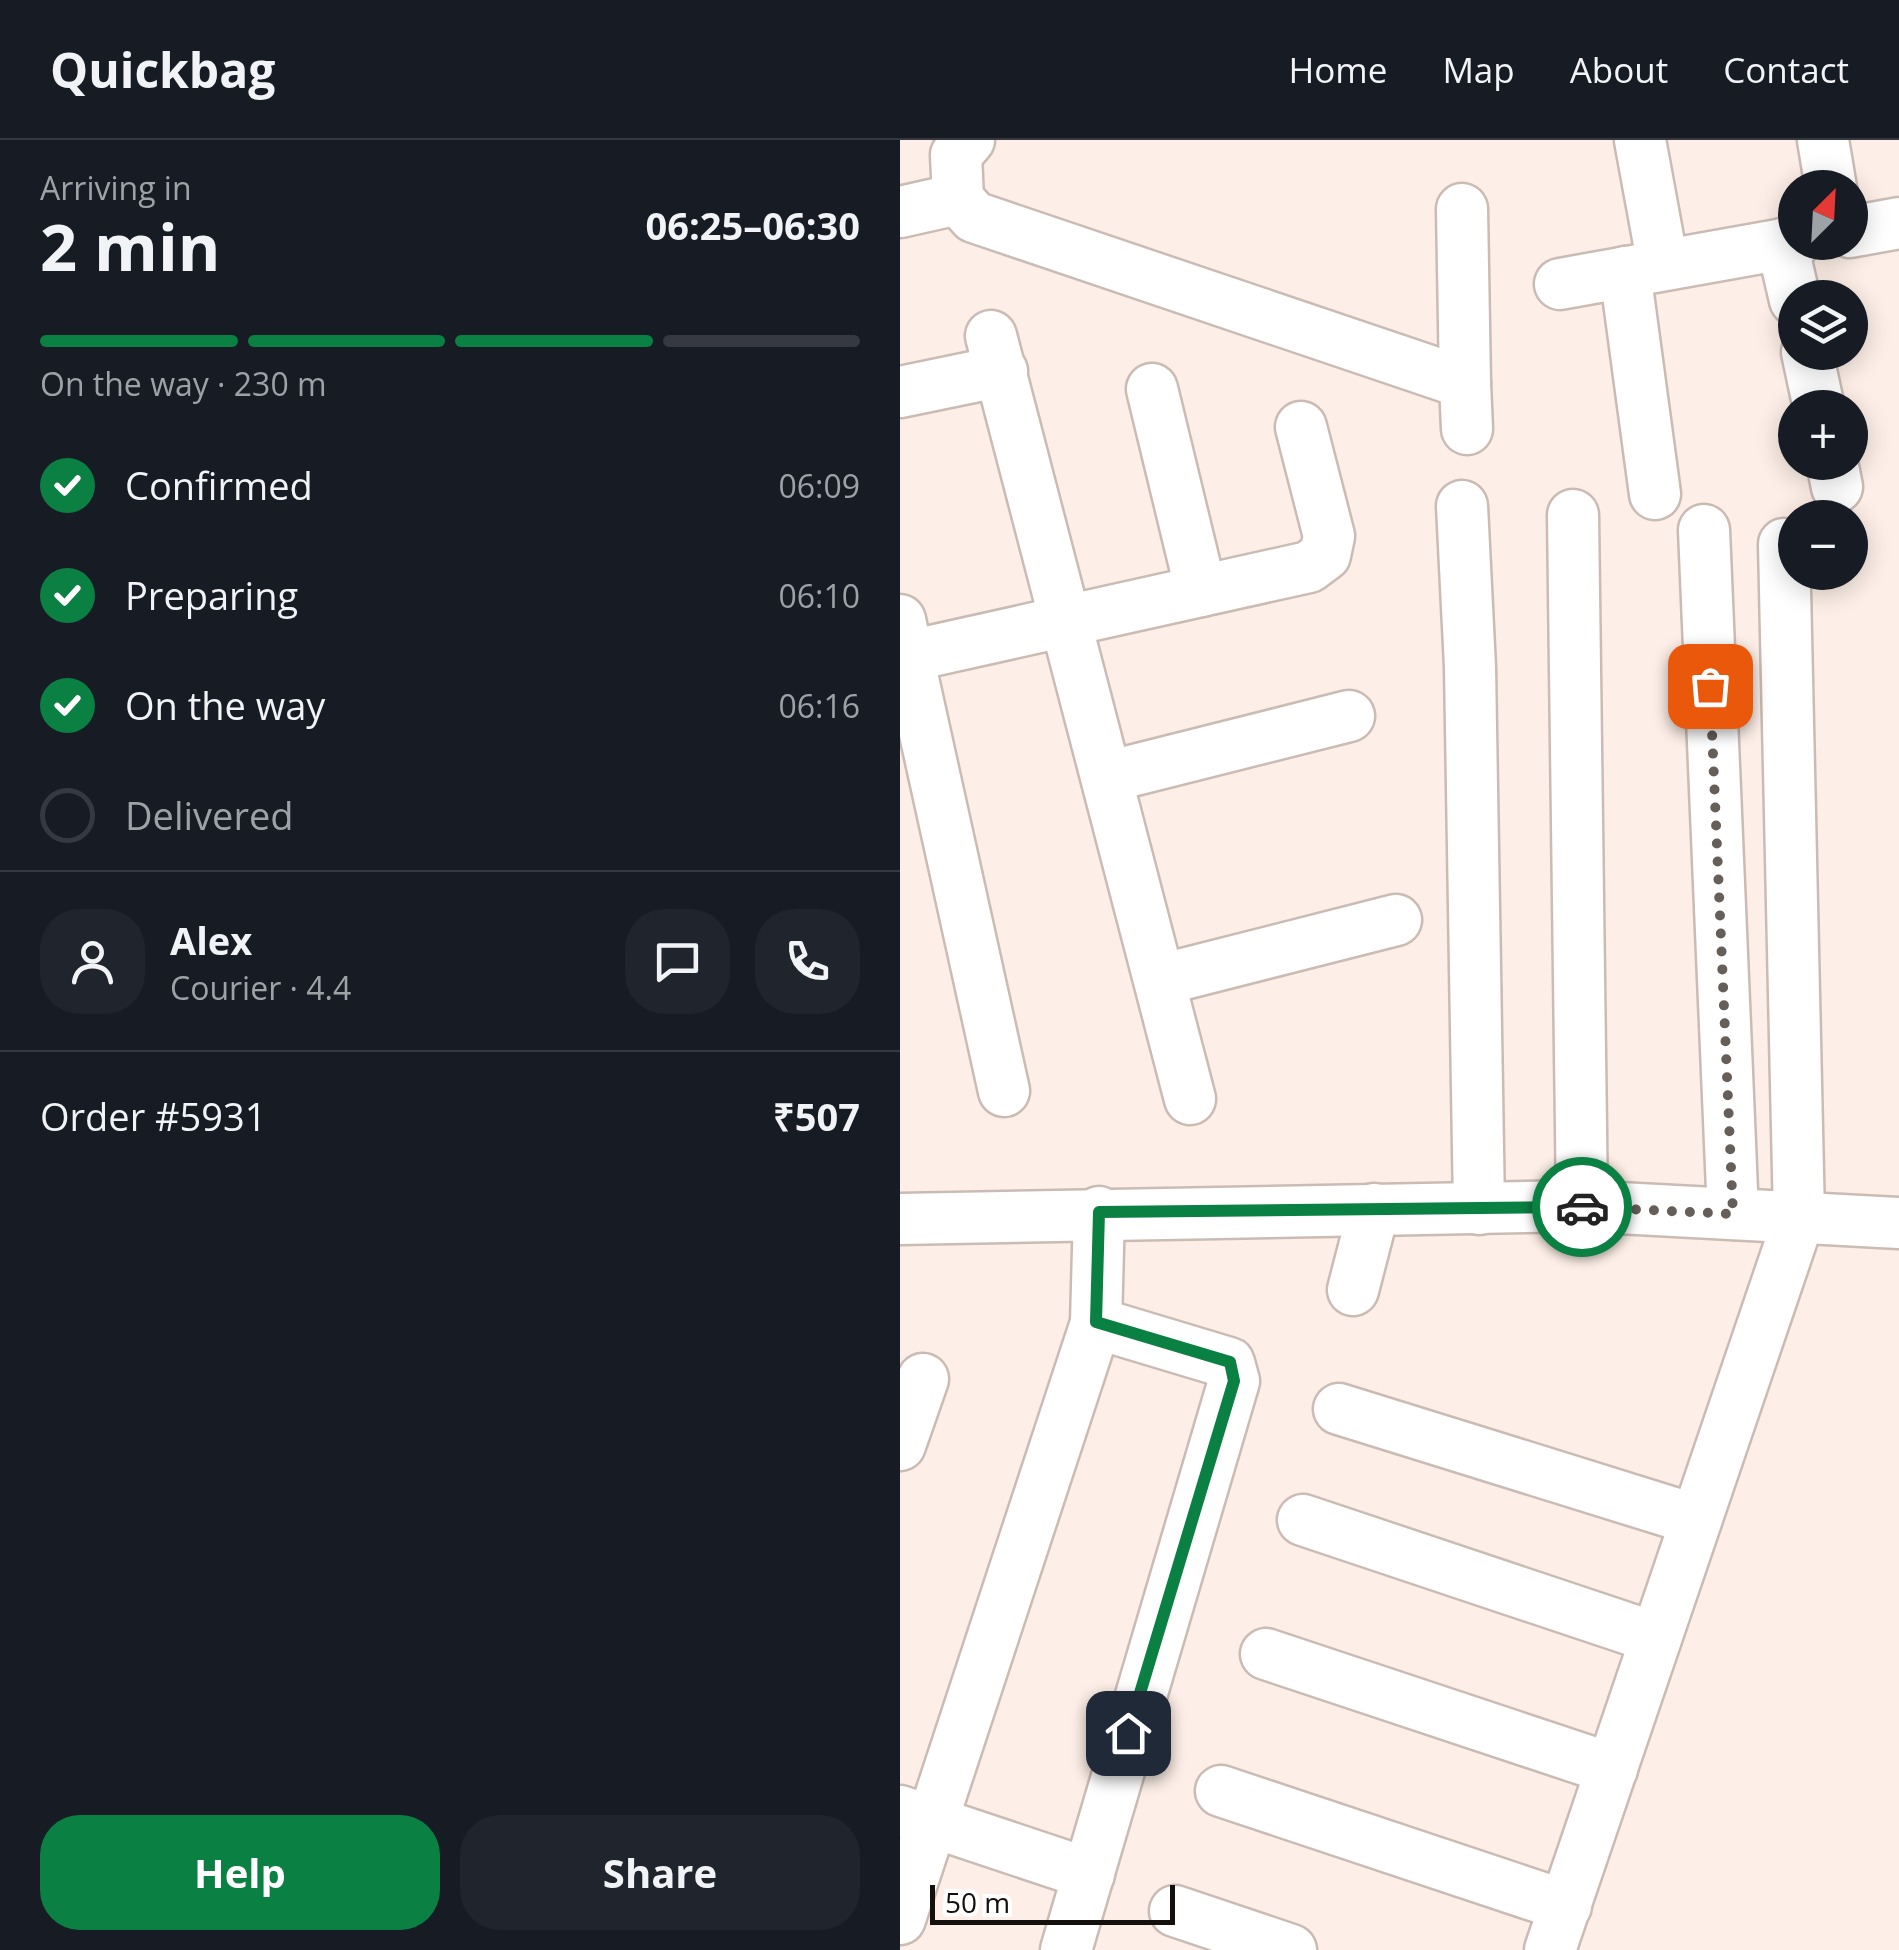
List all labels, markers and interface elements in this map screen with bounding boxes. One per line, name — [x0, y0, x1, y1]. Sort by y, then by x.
text: Quickbag — [50, 37, 275, 102]
text: Home — [1288, 46, 1387, 93]
text: Map — [1442, 46, 1515, 93]
text: About — [1570, 46, 1668, 93]
text: Contact — [1723, 46, 1849, 93]
text: Arriving in — [40, 166, 192, 209]
north arrow — [1778, 170, 1868, 260]
map controls — [1778, 170, 1868, 590]
text: 06:25–06:30 — [646, 199, 860, 251]
text: 2 min — [40, 202, 220, 290]
button: layers — [1778, 280, 1868, 370]
text: On the way · 230 m — [40, 362, 327, 405]
button: + — [1778, 390, 1868, 480]
icon: check — [40, 458, 95, 513]
text: Confirmed — [125, 459, 313, 511]
text: 06:09 — [778, 464, 860, 507]
button: − — [1778, 500, 1868, 590]
icon: check — [40, 568, 95, 623]
text: Preparing — [125, 569, 298, 621]
text: 06:10 — [778, 574, 860, 617]
pin — [1668, 644, 1753, 729]
icon: bag — [1683, 659, 1738, 714]
icon: check — [40, 678, 95, 733]
text: On the way — [125, 679, 325, 731]
text: 06:16 — [778, 684, 860, 727]
text: Delivered — [125, 789, 294, 841]
button: person — [40, 909, 145, 1014]
button: chat — [625, 909, 730, 1014]
button: phone — [755, 909, 860, 1014]
text: Alex — [170, 914, 252, 966]
text: Courier · 4.4 — [170, 966, 351, 1009]
text: Order #5931 — [40, 1090, 267, 1142]
text: ₹507 — [773, 1090, 860, 1142]
courier — [1532, 1157, 1632, 1257]
icon: car — [1555, 1180, 1610, 1235]
pin — [1086, 1691, 1171, 1776]
icon: home — [1101, 1706, 1156, 1761]
button: Help — [40, 1815, 440, 1930]
button: Share — [460, 1815, 860, 1930]
scale bar — [930, 1880, 1175, 1924]
text: 50 m — [945, 1883, 1010, 1921]

